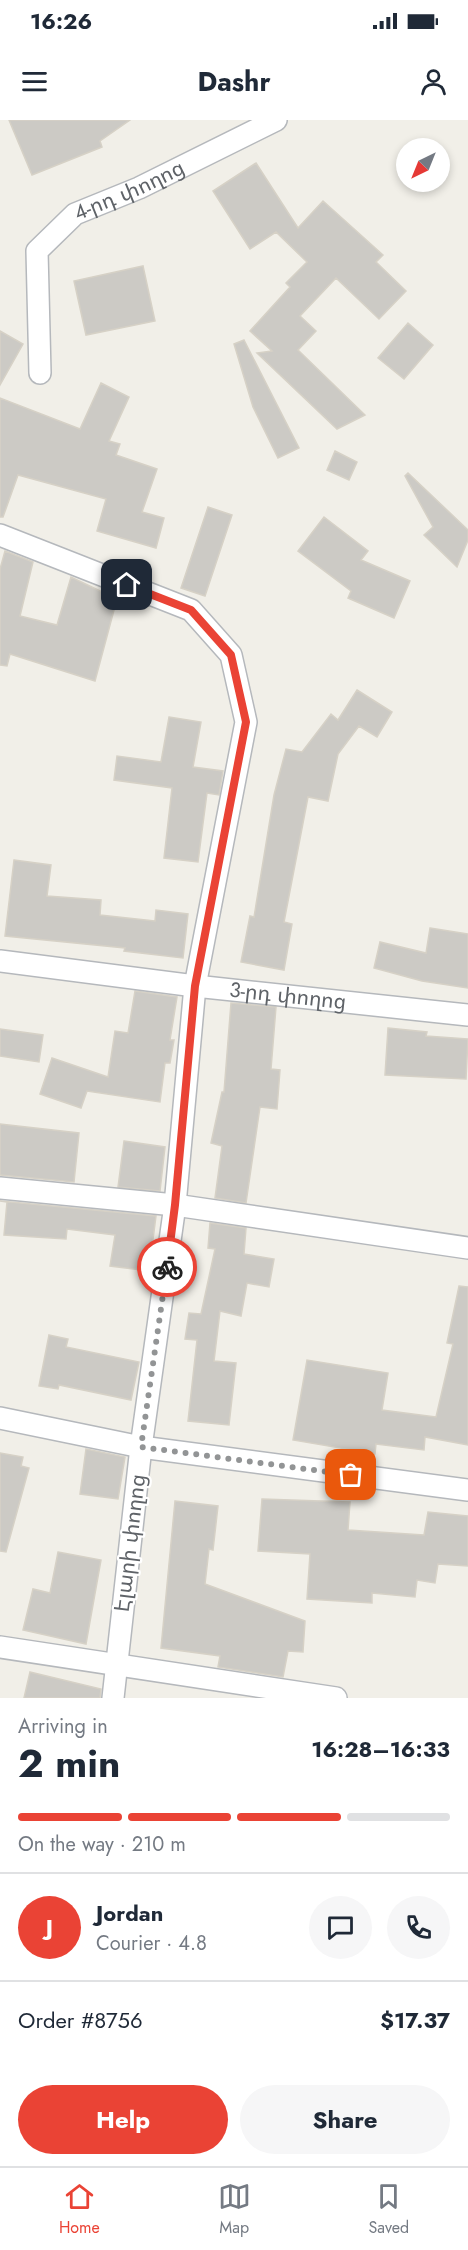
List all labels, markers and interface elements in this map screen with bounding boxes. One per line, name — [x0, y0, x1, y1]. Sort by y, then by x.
text: 16:26 — [30, 5, 92, 37]
text: Dashr — [197, 62, 271, 101]
icon: menu — [18, 65, 51, 98]
icon: person — [417, 65, 450, 98]
north arrow — [396, 138, 450, 192]
map controls — [396, 138, 450, 192]
street label: 4-րդ փողոց — [69, 153, 190, 228]
pin — [101, 559, 152, 610]
icon: home — [110, 568, 143, 601]
street label: 3-րդ փողոց — [228, 975, 348, 1017]
courier — [137, 1237, 197, 1297]
icon: bike — [151, 1251, 184, 1284]
pin — [325, 1449, 376, 1500]
icon: bag — [334, 1458, 367, 1491]
street label: Էլարի փողոց — [107, 1472, 153, 1614]
text: Arriving in — [18, 1712, 108, 1741]
text: 16:28–16:33 — [311, 1733, 450, 1765]
text: 2 min — [18, 1735, 120, 1792]
text: On the way · 210 m — [18, 1830, 186, 1859]
button: chat — [309, 1896, 372, 1959]
button: phone — [387, 1896, 450, 1959]
text: Jordan — [96, 1897, 163, 1929]
text: J — [46, 1911, 53, 1943]
text: Courier · 4.8 — [96, 1929, 207, 1958]
text: Order #8756 — [18, 2004, 143, 2036]
text: $17.37 — [380, 2004, 450, 2036]
button: Help — [18, 2085, 228, 2154]
button: Share — [240, 2085, 450, 2154]
tab: Home — [59, 2180, 100, 2239]
tab: Map — [218, 2180, 251, 2239]
tab: Saved — [369, 2180, 409, 2239]

